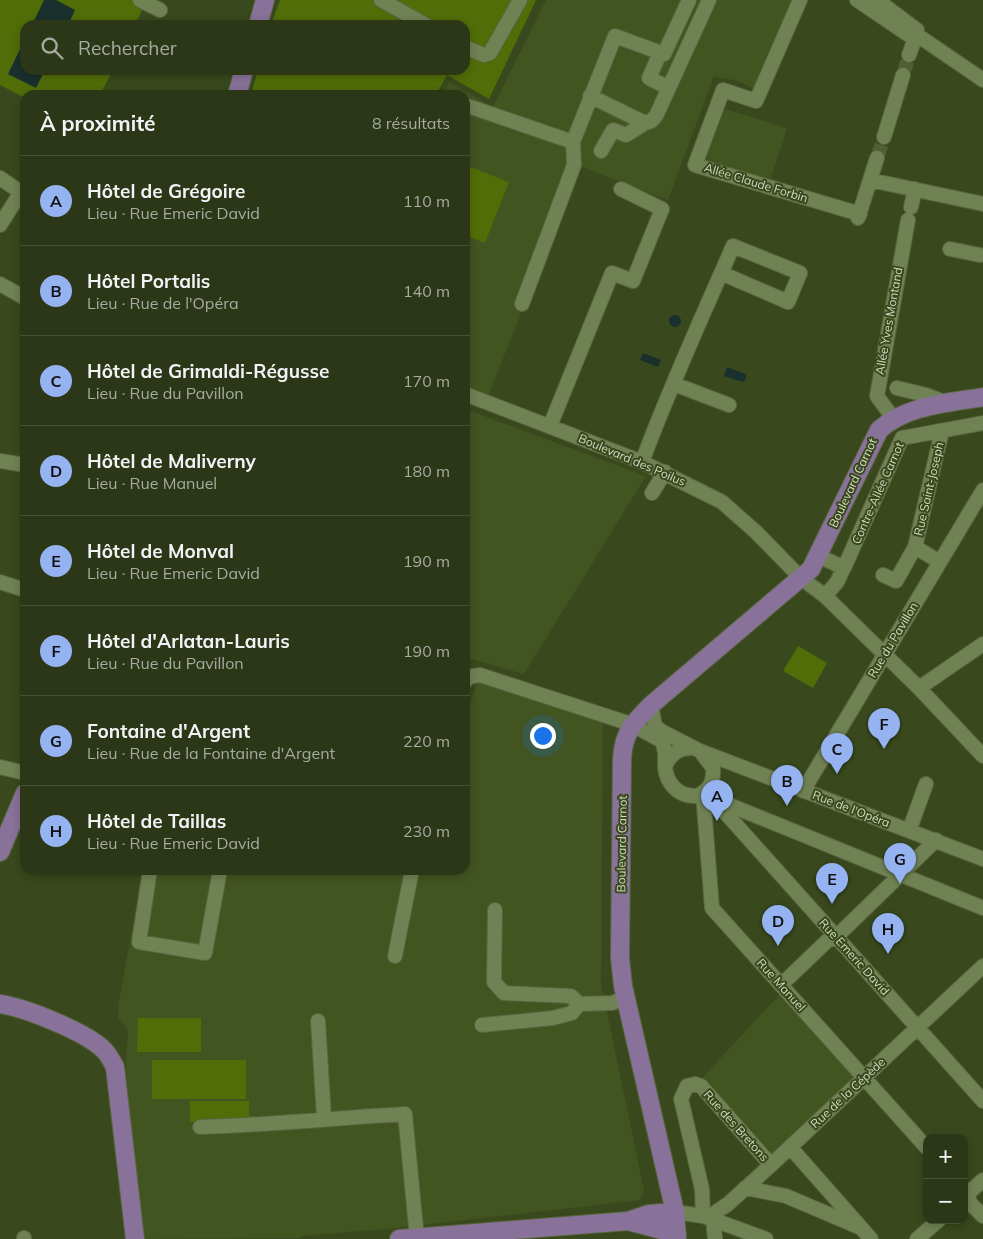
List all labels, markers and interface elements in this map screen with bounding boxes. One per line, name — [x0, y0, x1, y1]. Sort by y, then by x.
search box — [20, 20, 470, 75]
icon: search — [38, 34, 66, 62]
text: Rechercher — [78, 36, 177, 60]
text: À proximité — [40, 110, 156, 136]
text: 8 résultats — [372, 113, 450, 133]
street label: Allée Claude Forbin — [703, 160, 810, 205]
text: Hôtel de Grégoire — [87, 179, 245, 203]
text: A — [50, 191, 62, 211]
text: 110 m — [403, 191, 450, 211]
text: Lieu · Rue Emeric David — [87, 203, 260, 223]
street label: Allée Yves Montand — [872, 266, 905, 376]
text: Hôtel Portalis — [87, 269, 210, 293]
text: B — [50, 281, 62, 301]
text: 140 m — [403, 281, 450, 301]
text: Lieu · Rue de l'Opéra — [87, 293, 239, 313]
text: Hôtel de Grimaldi-Régusse — [87, 359, 329, 383]
text: C — [51, 371, 61, 391]
text: 170 m — [403, 371, 450, 391]
text: Lieu · Rue du Pavillon — [87, 383, 244, 403]
street label: Boulevard des Poilus — [576, 430, 688, 489]
street label: Boulevard Carnot — [825, 436, 880, 530]
street label: Contre-Allée Carnot — [848, 439, 907, 546]
street label: Rue Saint-Joseph — [910, 440, 947, 537]
text: Hôtel de Maliverny — [87, 449, 256, 473]
text: D — [50, 461, 62, 481]
text: 180 m — [403, 461, 450, 481]
text: Lieu · Rue Manuel — [87, 473, 217, 493]
text: Hôtel de Monval — [87, 539, 234, 563]
text: E — [51, 551, 61, 571]
text: 190 m — [403, 551, 450, 571]
text: Lieu · Rue Emeric David — [87, 563, 260, 583]
street label: Rue du Pavillon — [864, 599, 921, 680]
text: Hôtel d'Arlatan-Lauris — [87, 629, 290, 653]
text: F — [51, 641, 61, 661]
text: 190 m — [403, 641, 450, 661]
text: Lieu · Rue du Pavillon — [87, 653, 244, 673]
pin: F — [868, 708, 900, 749]
text: Fontaine d'Argent — [87, 719, 250, 743]
your location — [530, 723, 556, 749]
text: G — [50, 731, 62, 751]
text: 220 m — [403, 731, 450, 751]
pin: C — [821, 733, 853, 774]
text: Lieu · Rue de la Fontaine d'Argent — [87, 743, 335, 763]
pin: B — [771, 765, 803, 806]
pin: A — [701, 780, 733, 821]
street label: Rue de l'Opéra — [810, 787, 892, 830]
street label: Boulevard Carnot — [613, 795, 630, 893]
text: Hôtel de Taillas — [87, 809, 226, 833]
text: H — [50, 821, 62, 841]
text: 230 m — [403, 821, 450, 841]
text: Lieu · Rue Emeric David — [87, 833, 260, 853]
pin: G — [884, 843, 916, 884]
pin: E — [816, 863, 848, 904]
pin: D — [762, 905, 794, 946]
pin: H — [872, 913, 904, 954]
street label: Rue Emeric David — [816, 915, 893, 998]
street label: Rue Manuel — [754, 955, 809, 1014]
street label: Rue de la Cépède — [807, 1054, 888, 1131]
street label: Rue des Bretons — [700, 1087, 772, 1164]
map controls — [923, 1134, 968, 1224]
button: + — [923, 1134, 968, 1179]
button: − — [923, 1179, 968, 1224]

